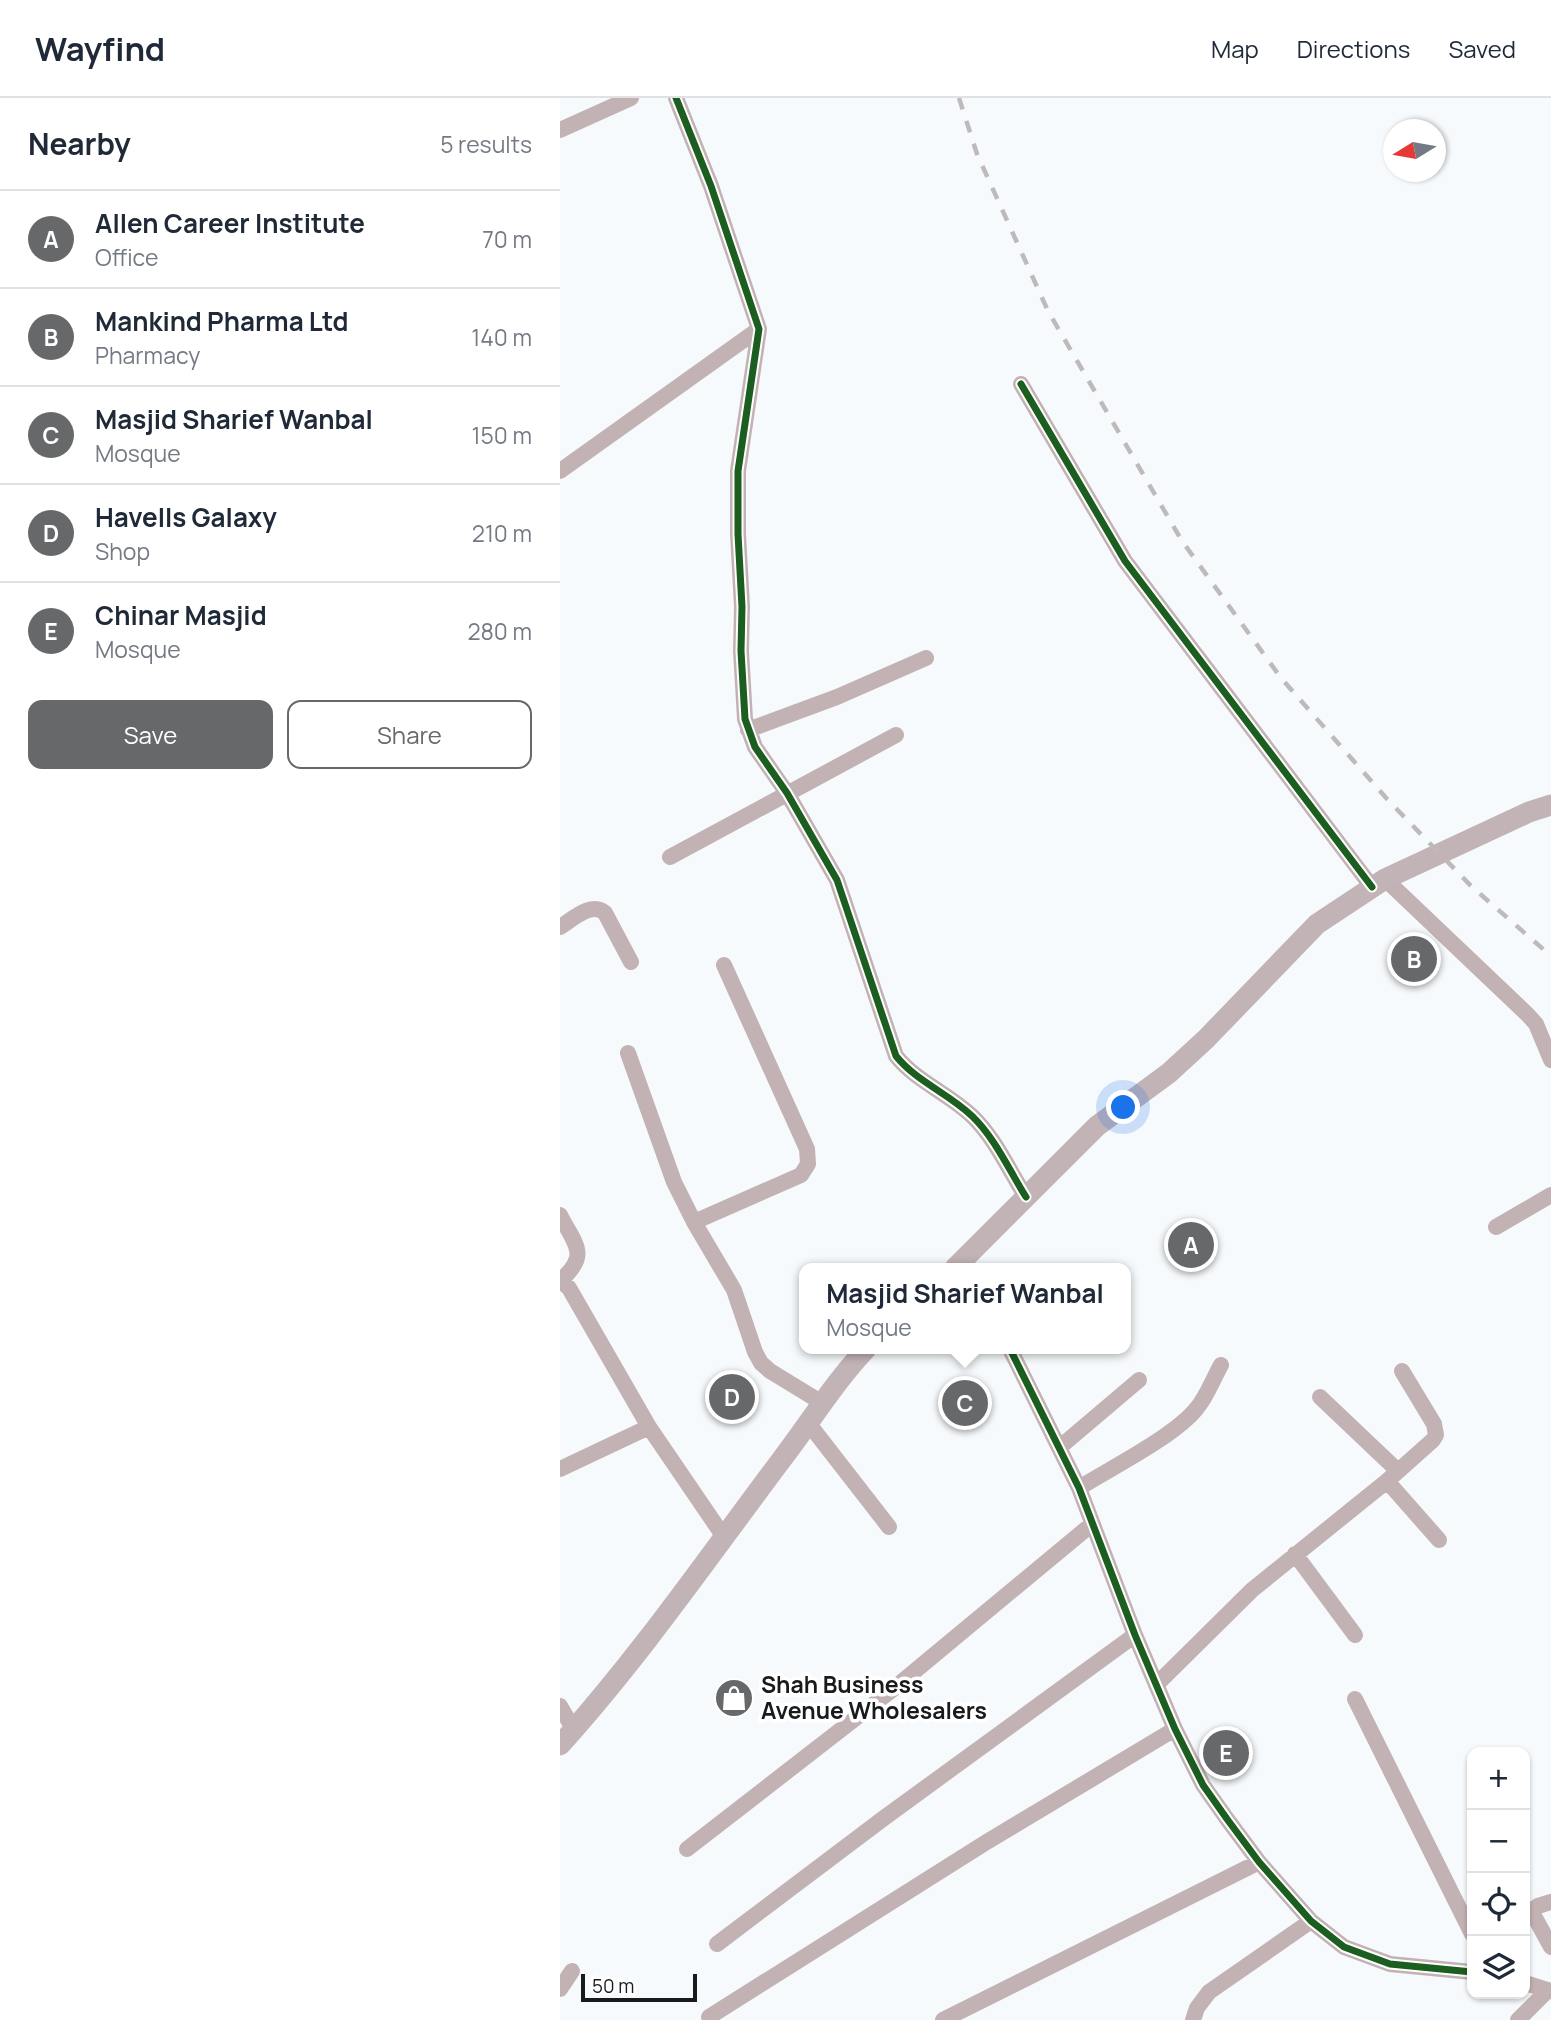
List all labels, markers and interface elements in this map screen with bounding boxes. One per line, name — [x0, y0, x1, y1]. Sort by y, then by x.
text: Wayfind — [35, 26, 165, 71]
text: Map — [1211, 32, 1259, 65]
text: Directions — [1297, 32, 1410, 65]
text: Saved — [1448, 32, 1516, 65]
north arrow — [1383, 119, 1446, 182]
text: Nearby — [28, 123, 131, 164]
text: 5 results — [440, 128, 532, 160]
text: Allen Career Institute — [95, 205, 365, 241]
text: A — [43, 223, 59, 255]
text: 70 m — [482, 223, 532, 255]
text: Office — [95, 241, 158, 273]
text: Mankind Pharma Ltd — [95, 303, 349, 339]
text: B — [44, 321, 58, 353]
text: 140 m — [471, 321, 532, 353]
text: Pharmacy — [95, 339, 200, 371]
text: Masjid Sharief Wanbal — [95, 401, 373, 437]
text: C — [43, 419, 60, 451]
text: 150 m — [472, 419, 532, 451]
text: Mosque — [95, 437, 181, 469]
text: Havells Galaxy — [95, 499, 277, 535]
text: D — [43, 517, 59, 549]
text: 210 m — [472, 517, 532, 549]
text: Shop — [95, 535, 150, 567]
text: Chinar Masjid — [95, 597, 267, 633]
text: E — [44, 615, 58, 647]
text: 280 m — [467, 615, 532, 647]
text: Mosque — [95, 633, 181, 665]
button: Save — [28, 700, 273, 769]
button: Share — [287, 700, 532, 769]
pin: B — [1391, 933, 1437, 985]
your location — [1106, 1090, 1140, 1124]
pin: A — [1168, 1219, 1214, 1271]
popup — [799, 1263, 1131, 1354]
text: Masjid Sharief Wanbal — [826, 1275, 1104, 1311]
text: Mosque — [826, 1311, 912, 1343]
pin: D — [709, 1371, 755, 1423]
pin: C — [942, 1377, 988, 1429]
place label: Shah Business Avenue Wholesalers — [761, 1668, 987, 1726]
shop icon: Shah Business Avenue Wholesalers — [713, 1677, 755, 1719]
pin: E — [1203, 1727, 1249, 1779]
map controls — [1467, 1747, 1530, 1999]
button: + — [1467, 1747, 1530, 1810]
button: − — [1467, 1810, 1530, 1873]
button: locate — [1467, 1873, 1530, 1936]
button: layers — [1467, 1936, 1530, 1999]
scale bar — [581, 1971, 696, 2003]
text: 50 m — [592, 1973, 634, 1999]

